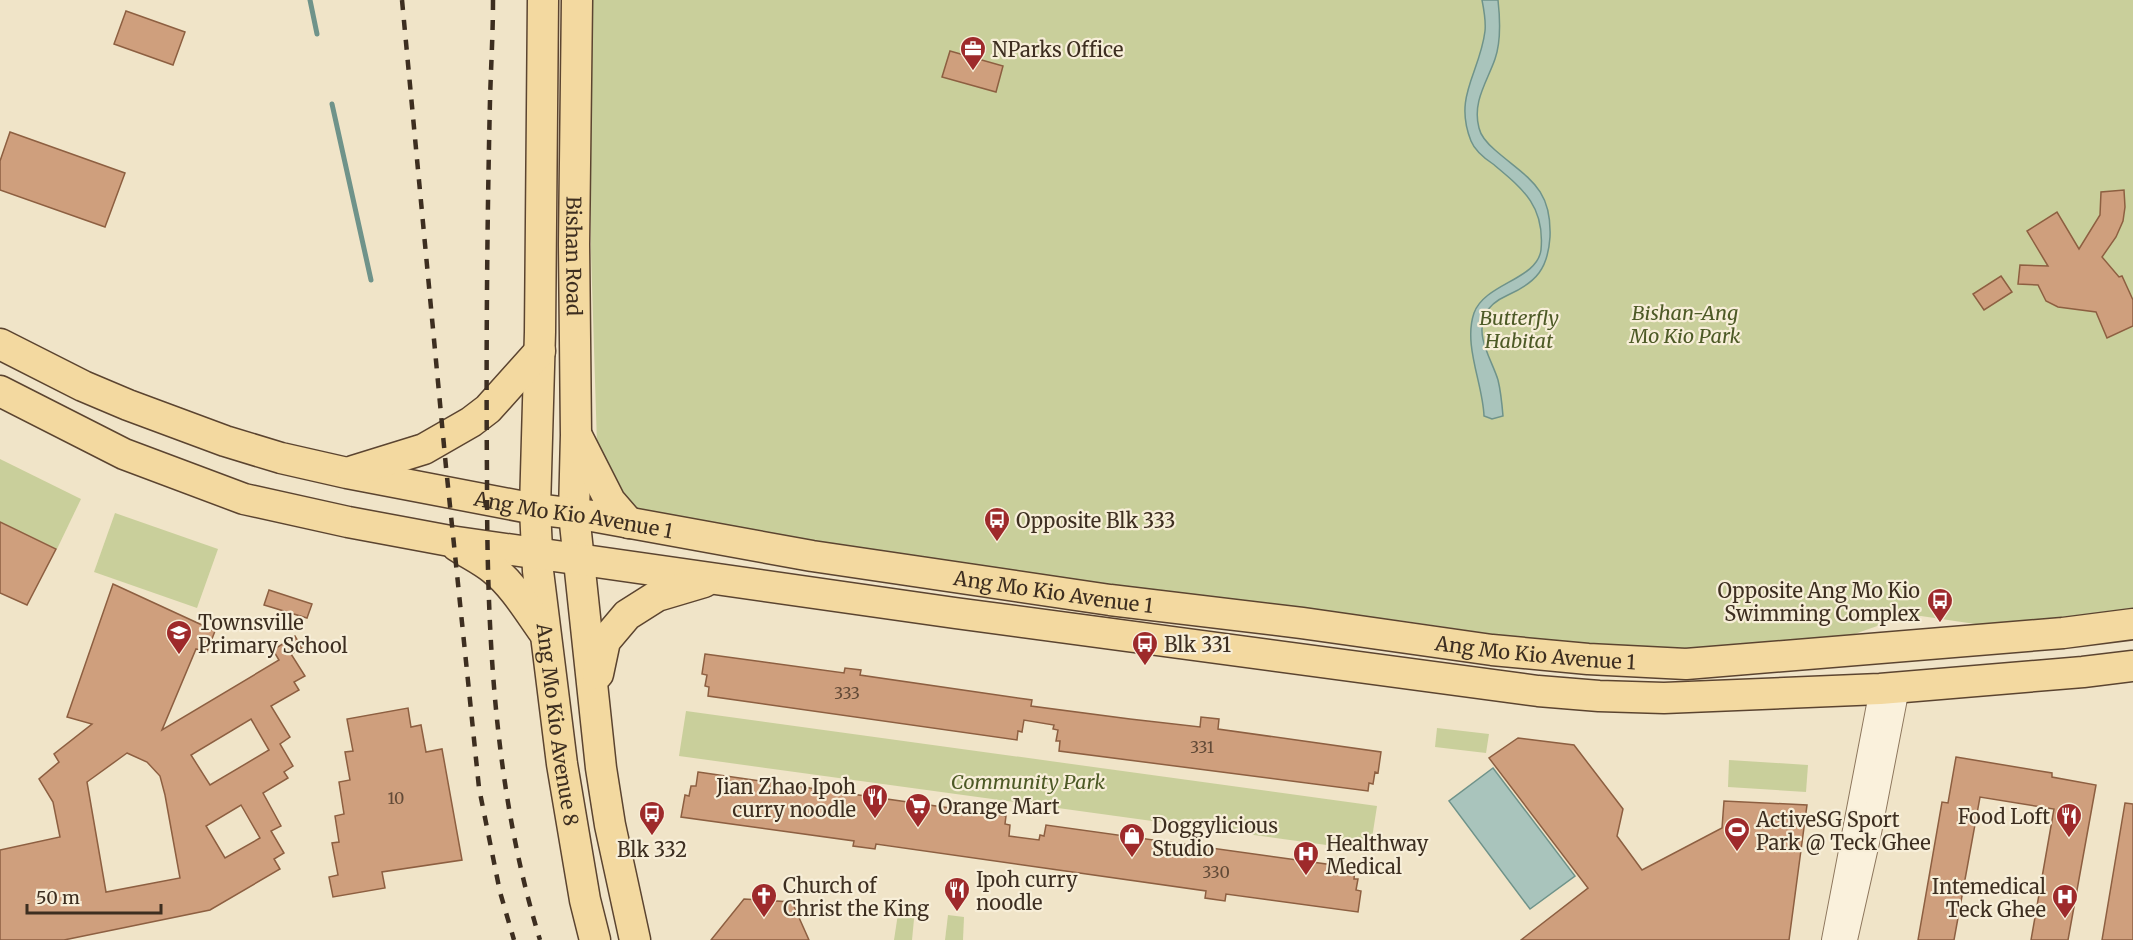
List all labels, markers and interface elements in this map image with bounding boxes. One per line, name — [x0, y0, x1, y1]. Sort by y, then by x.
office icon: NParks Office — [958, 34, 988, 72]
place label: NParks Office — [992, 37, 1123, 62]
street label: Bishan Road — [561, 196, 587, 316]
park label: Bishan-Ang Mo Kio Park — [1628, 300, 1741, 348]
park label: Butterfly Habitat — [1479, 305, 1559, 353]
street label: Ang Mo Kio Avenue 1 — [471, 485, 675, 543]
bus stop icon: Opposite Blk 333 — [982, 505, 1012, 543]
place label: Opposite Blk 333 — [1016, 508, 1175, 533]
street label: Ang Mo Kio Avenue 1 — [951, 564, 1155, 618]
place label: Opposite Ang Mo Kio Swimming Complex — [1718, 578, 1920, 626]
bus stop icon: Opposite Ang Mo Kio Swimming Complex — [1925, 586, 1955, 624]
place label: Townsville Primary School — [198, 610, 348, 658]
school or university icon: Townsville Primary School — [164, 618, 194, 656]
street label: Ang Mo Kio Avenue 8 — [532, 621, 585, 828]
bus stop icon: Blk 331 — [1130, 629, 1160, 667]
street label: Ang Mo Kio Avenue 1 — [1433, 629, 1636, 674]
place label: Blk 331 — [1164, 632, 1231, 657]
house number: 333 — [834, 683, 860, 703]
house number: 331 — [1190, 737, 1214, 757]
park label: Community Park — [951, 769, 1105, 794]
place label: Jian Zhao Ipoh curry noodle — [715, 774, 856, 822]
restaurant icon: Jian Zhao Ipoh curry noodle — [860, 782, 890, 820]
house number: 10 — [388, 788, 404, 808]
supermarket icon: Orange Mart — [903, 791, 933, 829]
place label: Orange Mart — [938, 794, 1060, 819]
bus stop icon: Blk 332 — [637, 799, 667, 837]
restaurant icon: Food Loft — [2054, 801, 2084, 839]
place label: Food Loft — [1958, 804, 2050, 829]
place label: ActiveSG Sport Park @ Teck Ghee — [1755, 807, 1931, 855]
place label: Doggylicious Studio — [1152, 813, 1278, 861]
sports icon: ActiveSG Sport Park @ Teck Ghee — [1722, 815, 1752, 853]
shop icon: Doggylicious Studio — [1117, 821, 1147, 859]
place label: Healthway Medical — [1326, 831, 1429, 879]
place label: Blk 332 — [617, 837, 687, 862]
hospital icon: Healthway Medical — [1291, 839, 1321, 877]
house number: 330 — [1202, 862, 1230, 882]
place label: Ipoh curry noodle — [976, 867, 1078, 915]
place label: Church of Christ the King — [783, 873, 929, 921]
place label: Intemedical Teck Ghee — [1932, 874, 2046, 922]
restaurant icon: Ipoh curry noodle — [942, 875, 972, 913]
scale bar — [27, 877, 160, 915]
church icon: Church of Christ the King — [749, 881, 779, 919]
hospital icon: Intemedical Teck Ghee — [2050, 882, 2080, 920]
text: 50 m — [36, 886, 80, 909]

